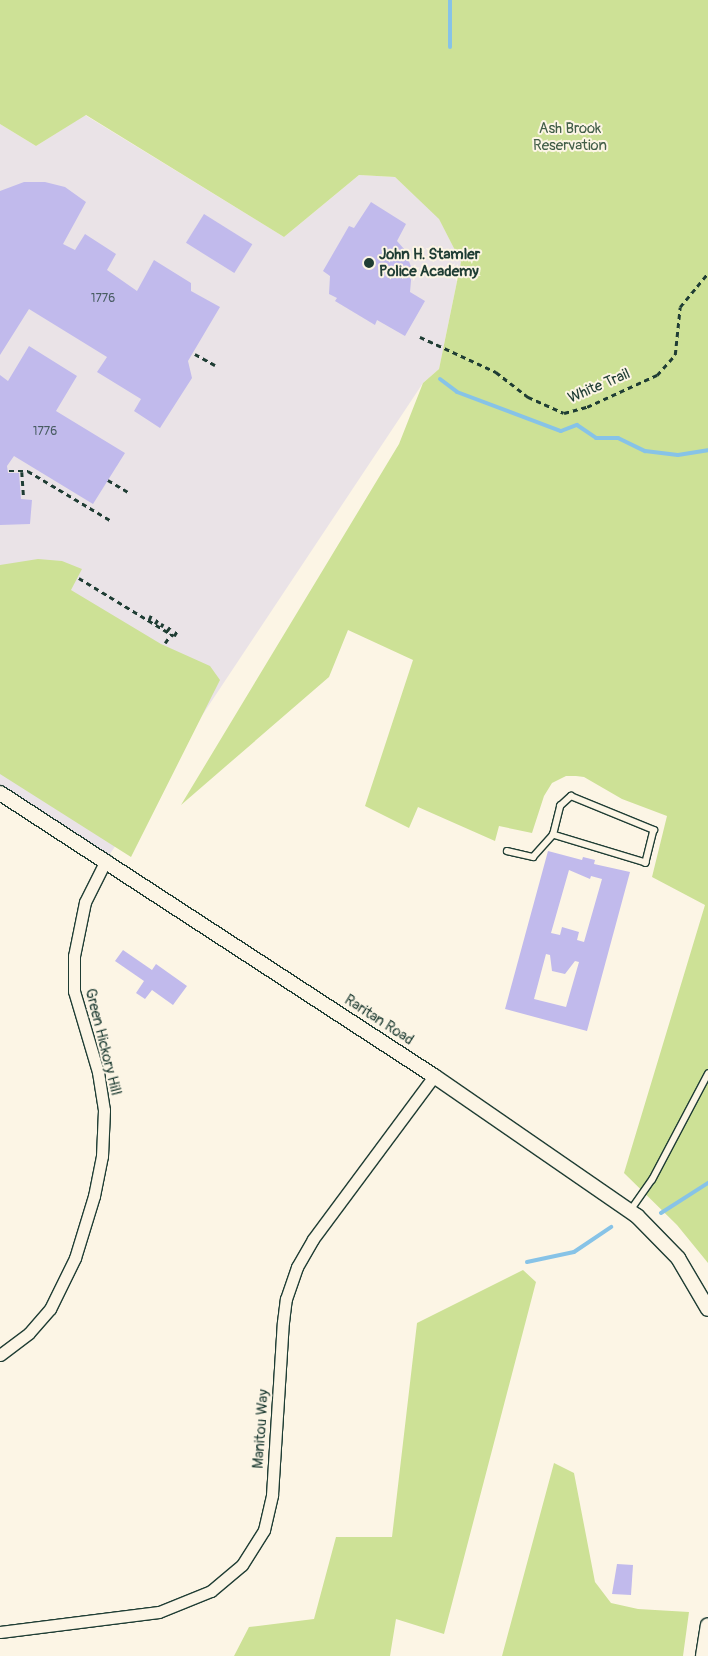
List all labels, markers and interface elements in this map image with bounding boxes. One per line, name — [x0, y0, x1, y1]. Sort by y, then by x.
park label: Ash Brook Reservation — [533, 119, 607, 154]
place label: John H. Stamler Police Academy — [379, 245, 480, 280]
marker: John H. Stamler Police Academy — [363, 257, 375, 269]
house number: 1776 — [91, 292, 115, 306]
street label: White Trail — [565, 365, 633, 407]
house number: 1776 — [33, 425, 57, 439]
street label: Green Hickory Hill — [81, 987, 125, 1097]
street label: Raritan Road — [341, 991, 417, 1049]
street label: Manitou Way — [249, 1389, 273, 1469]

